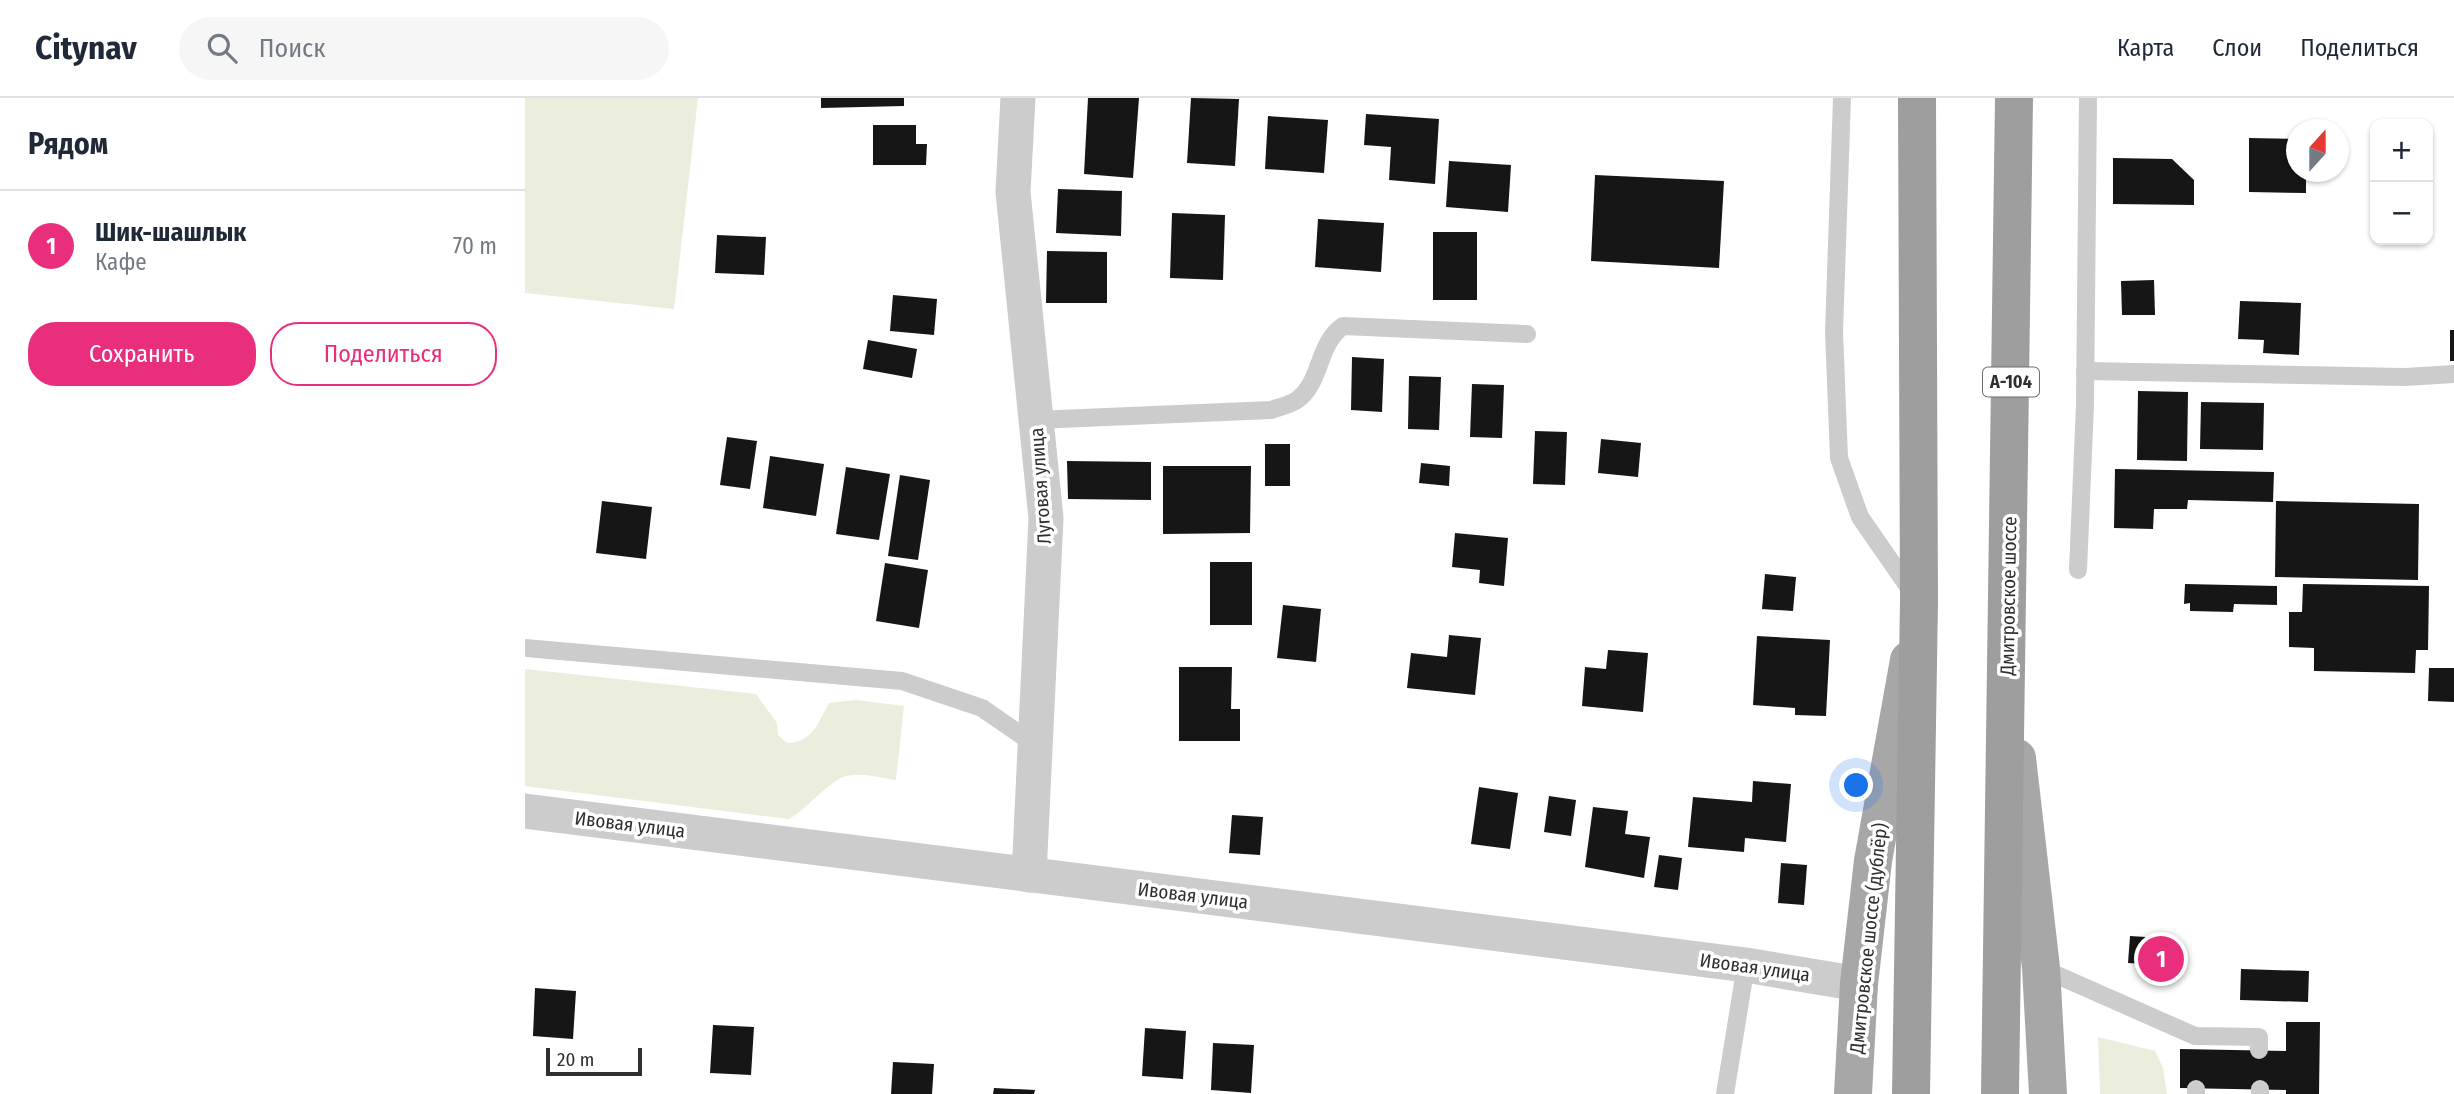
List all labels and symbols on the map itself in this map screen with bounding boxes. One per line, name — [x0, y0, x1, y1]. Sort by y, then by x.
north arrow — [2286, 119, 2349, 182]
road number: А-104 — [1983, 368, 2039, 396]
street label: Луговая улица — [1025, 427, 1056, 545]
street label: Дмитровское шоссе — [1996, 516, 2021, 677]
your location — [1839, 768, 1873, 802]
street label: Ивовая улица — [573, 806, 687, 843]
street label: Дмитровское шоссе (дублёр) — [1845, 822, 1892, 1055]
street label: Ивовая улица — [1136, 877, 1250, 914]
pin: 1 — [2138, 933, 2184, 985]
street label: Ивовая улица — [1698, 948, 1812, 987]
scale bar — [546, 1045, 642, 1077]

